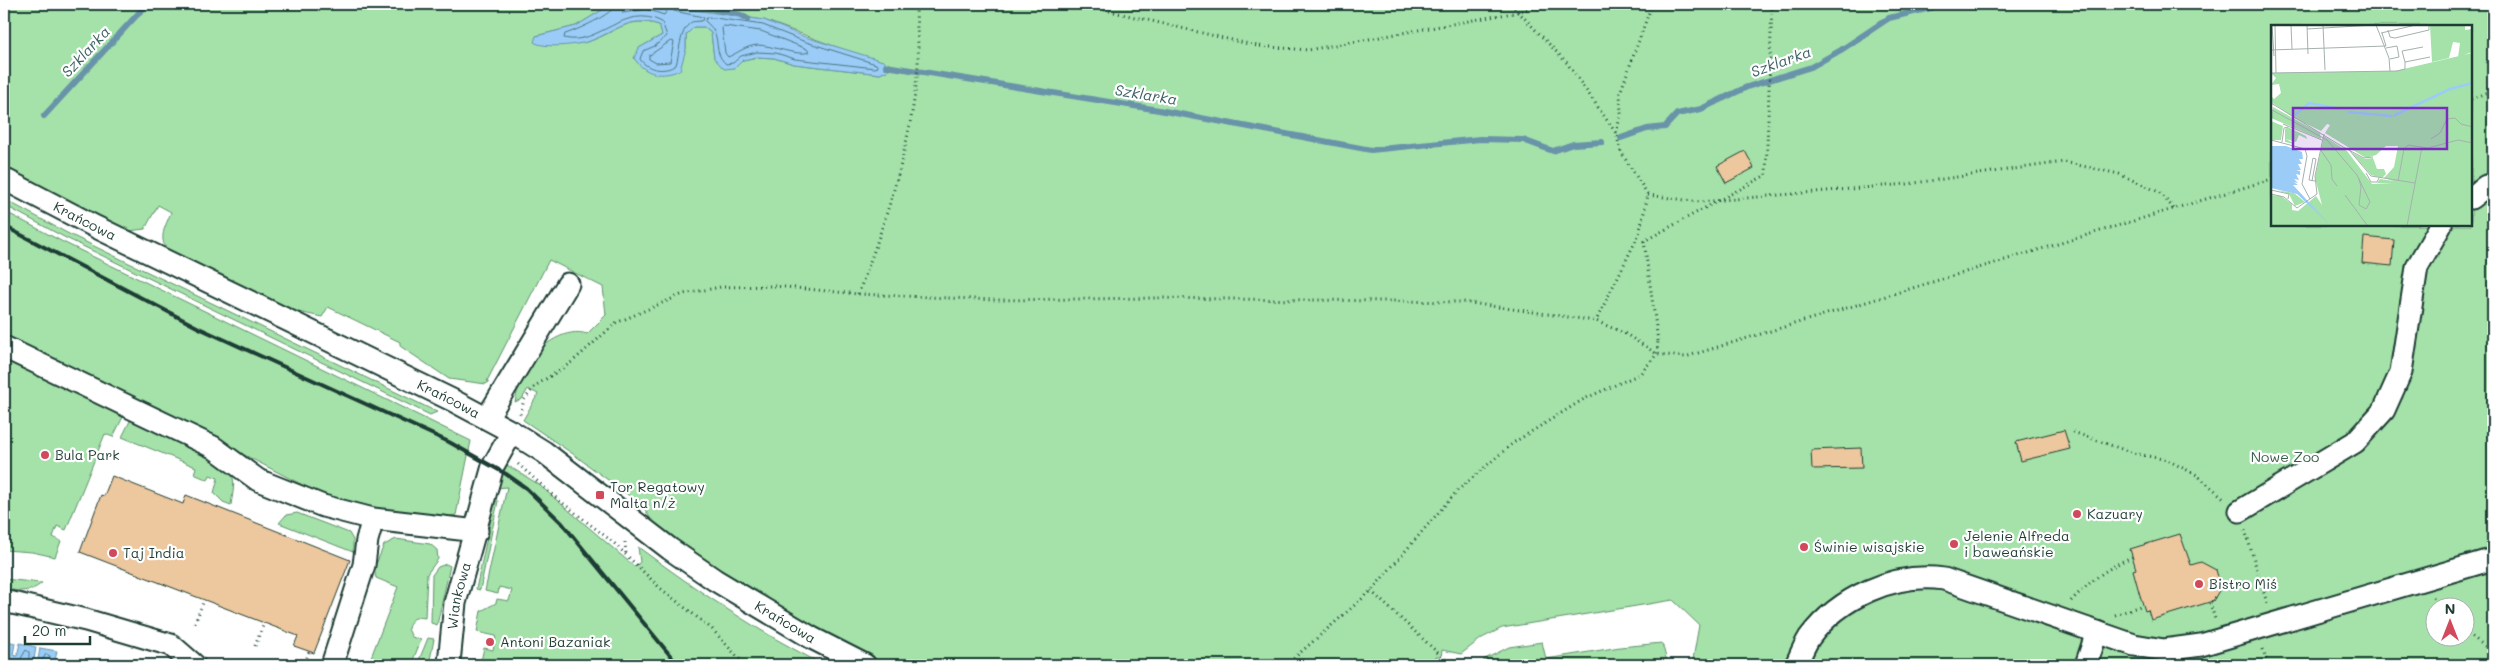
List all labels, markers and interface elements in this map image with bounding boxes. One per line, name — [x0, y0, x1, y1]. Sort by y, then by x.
water label: Szklarka — [57, 22, 114, 81]
inset map — [2271, 25, 2472, 226]
water label: Szklarka — [1748, 41, 1814, 81]
water label: Szklarka — [1114, 79, 1179, 109]
street label: Krańcowa — [50, 196, 120, 244]
street label: Krańcowa — [414, 375, 484, 422]
place label: Bula Park — [55, 445, 120, 464]
park label: Nowe Zoo — [2251, 447, 2319, 466]
marker: Bula Park — [39, 449, 51, 461]
place label: Tor Regatowy Malta n/ż — [610, 477, 705, 512]
marker: Tor Regatowy Malta n/ż — [594, 489, 606, 501]
place label: Kazuary — [2087, 504, 2143, 523]
marker: Kazuary — [2071, 508, 2083, 520]
place label: Jelenie Alfreda i baweańskie — [1964, 526, 2070, 561]
place label: Świnie wisajskie — [1814, 537, 1925, 556]
marker: Jelenie Alfreda i baweańskie — [1948, 538, 1960, 550]
marker: Świnie wisajskie — [1798, 541, 1810, 553]
place label: Taj India — [123, 543, 184, 562]
marker: Taj India — [107, 547, 119, 559]
street label: Wiankowa — [442, 560, 475, 630]
place label: Bistro Miś — [2209, 574, 2277, 593]
marker: Bistro Miś — [2193, 578, 2205, 590]
street label: Krańcowa — [752, 596, 820, 647]
north arrow — [2424, 596, 2474, 646]
text: N — [2445, 599, 2455, 618]
scale bar — [25, 614, 90, 646]
text: 20 m — [32, 620, 66, 640]
place label: Antoni Bazaniak — [500, 632, 611, 651]
marker: Antoni Bazaniak — [484, 636, 496, 648]

